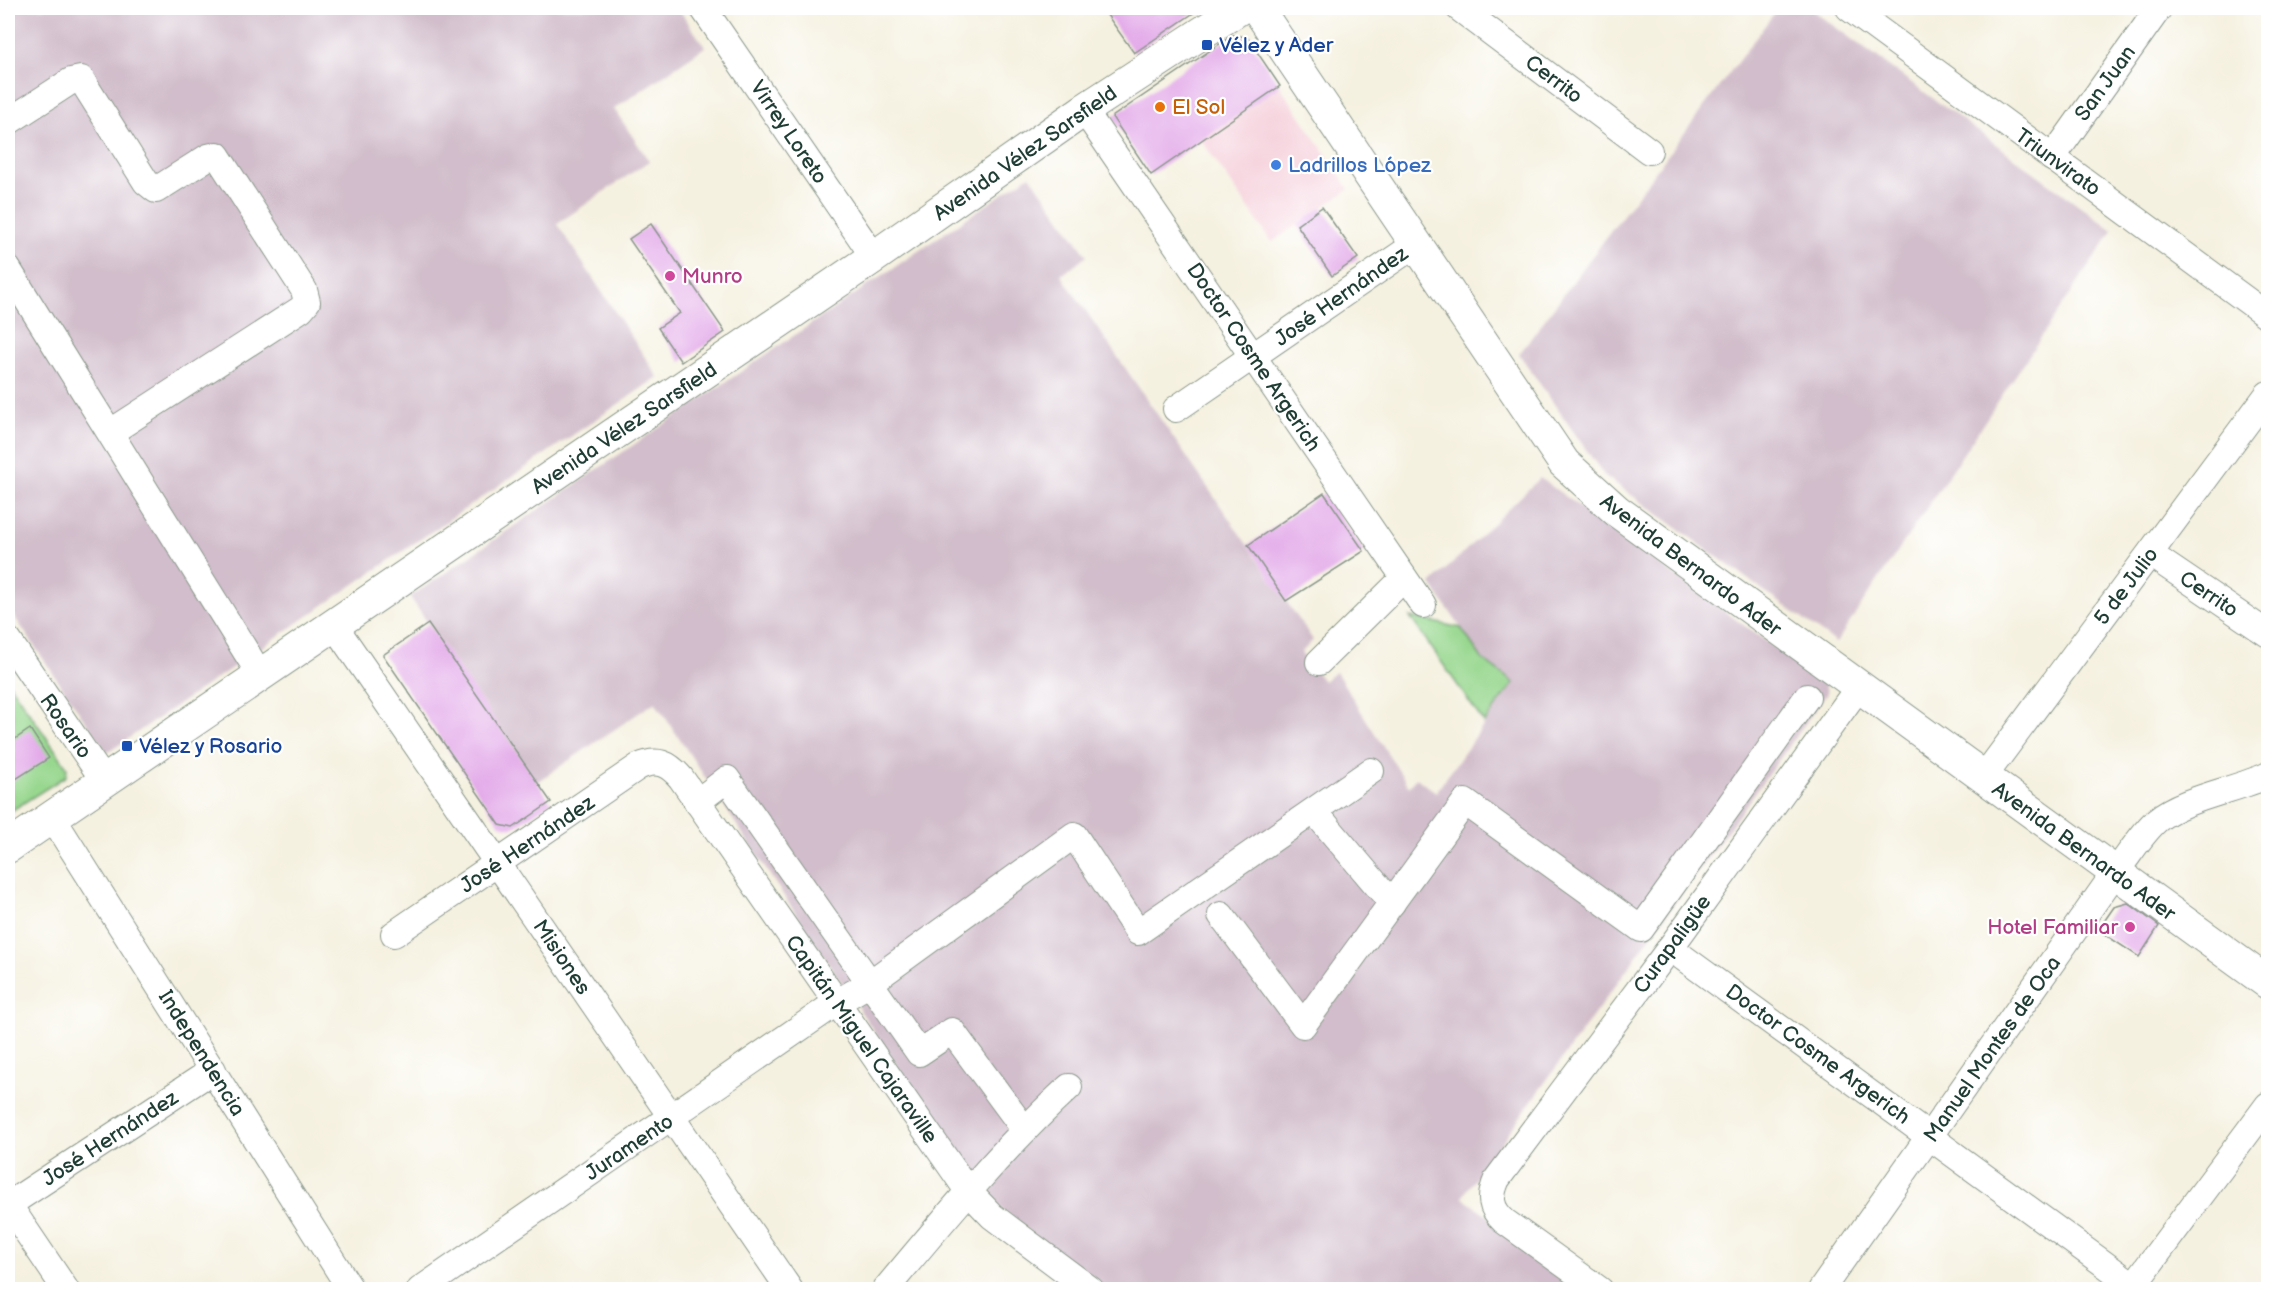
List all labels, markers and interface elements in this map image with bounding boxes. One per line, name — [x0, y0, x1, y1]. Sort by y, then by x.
place label: Vélez y Ader — [1219, 33, 1334, 58]
marker: Vélez y Ader — [1200, 38, 1214, 52]
street label: San Juan — [2070, 41, 2141, 126]
street label: Cerrito — [1520, 50, 1587, 109]
street label: Virrey Loreto — [745, 76, 832, 189]
street label: Avenida Vélez Sarsfield — [929, 81, 1122, 226]
place label: El Sol — [1172, 95, 1225, 120]
marker: El Sol — [1153, 100, 1167, 114]
street label: Triunvirato — [2010, 123, 2105, 202]
place label: Ladrillos López — [1288, 153, 1432, 178]
marker: Ladrillos López — [1269, 158, 1283, 172]
street label: José Hernández — [1270, 241, 1413, 352]
street label: Doctor Cosme Argerich — [1181, 258, 1326, 456]
place label: Munro — [682, 264, 743, 289]
marker: Munro — [663, 269, 677, 283]
street label: Avenida Vélez Sarsfield — [527, 357, 722, 500]
street label: Avenida Bernardo Ader — [1595, 489, 1787, 642]
street label: 5 de Julio — [2089, 542, 2164, 630]
street label: Cerrito — [2175, 566, 2243, 623]
street label: Rosario — [34, 689, 97, 764]
place label: Vélez y Rosario — [139, 734, 282, 759]
marker: Vélez y Rosario — [120, 739, 134, 753]
street label: Avenida Bernardo Ader — [1987, 777, 2181, 927]
street label: José Hernández — [455, 790, 600, 899]
street label: Curapaligüe — [1628, 890, 1717, 998]
street label: Misiones — [527, 915, 596, 999]
place label: Hotel Familiar — [1987, 915, 2118, 940]
marker: Hotel Familiar — [2123, 920, 2137, 934]
street label: Capitán Miguel Cajaraville — [780, 930, 943, 1148]
street label: Manuel Montes de Oca — [1919, 951, 2066, 1147]
street label: Doctor Cosme Argerich — [1721, 979, 1915, 1130]
street label: Independencia — [153, 986, 250, 1121]
street label: José Hernández — [38, 1085, 184, 1192]
street label: Juramento — [580, 1109, 678, 1186]

